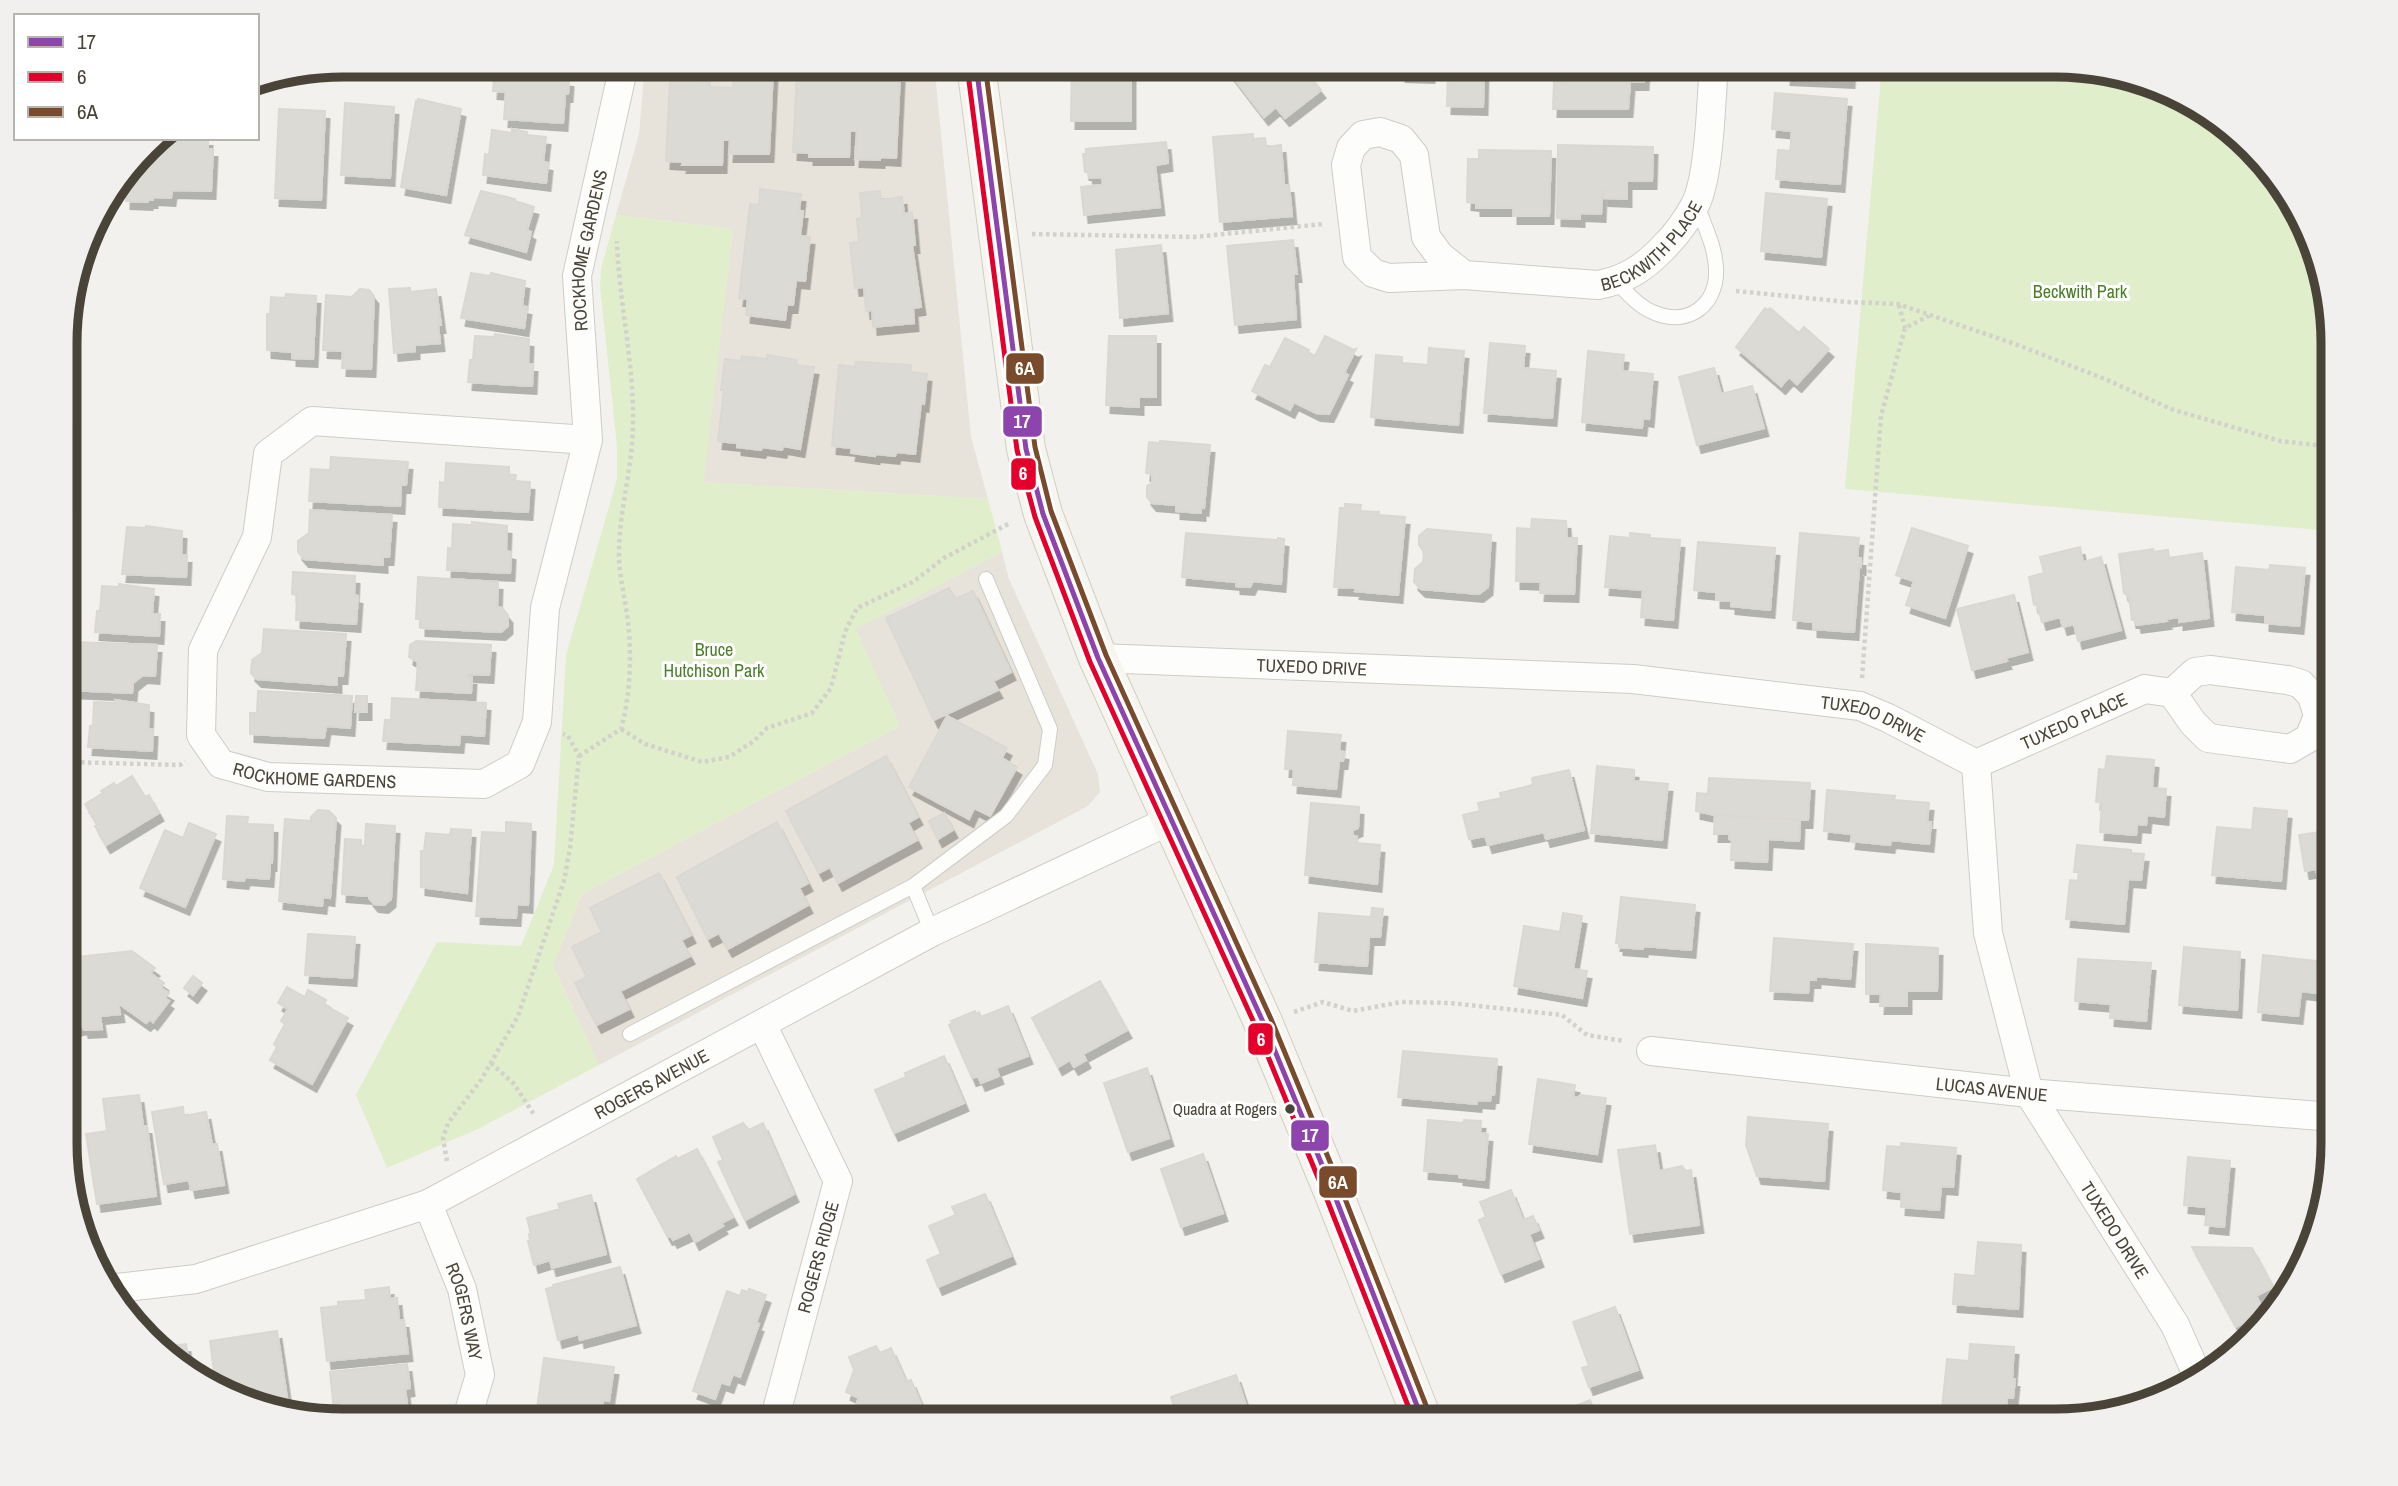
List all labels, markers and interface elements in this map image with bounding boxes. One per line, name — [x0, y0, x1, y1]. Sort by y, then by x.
legend — [14, 14, 259, 140]
text: 17 — [77, 27, 96, 56]
text: 6 — [77, 62, 87, 91]
text: 6A — [77, 97, 99, 126]
street label: ROCKHOME GARDENS — [564, 167, 613, 332]
street label: BECKWITH PLACE — [1598, 196, 1708, 297]
park label: Beckwith Park — [2033, 279, 2128, 304]
line badge: 6A — [1005, 352, 1045, 385]
text: 6A — [1015, 355, 1036, 381]
line badge: 17 — [1002, 405, 1043, 438]
text: 17 — [1013, 408, 1031, 434]
line badge: 6 — [1010, 457, 1037, 491]
text: 6 — [1019, 460, 1028, 486]
park label: Bruce Hutchison Park — [664, 637, 765, 683]
street label: TUXEDO DRIVE — [1256, 652, 1368, 681]
street label: TUXEDO PLACE — [2017, 686, 2131, 755]
street label: TUXEDO DRIVE — [1819, 689, 1930, 748]
street label: ROCKHOME GARDENS — [230, 755, 397, 794]
line badge: 6 — [1247, 1022, 1274, 1056]
text: 6 — [1257, 1026, 1266, 1052]
street label: ROGERS AVENUE — [589, 1042, 713, 1125]
street label: LUCAS AVENUE — [1935, 1070, 2049, 1107]
place label: Quadra at Rogers — [1173, 1098, 1277, 1120]
marker: Quadra at Rogers — [1283, 1102, 1297, 1116]
line badge: 17 — [1290, 1119, 1330, 1152]
text: 17 — [1301, 1122, 1319, 1148]
line badge: 6A — [1318, 1165, 1358, 1199]
text: 6A — [1328, 1169, 1349, 1195]
street label: TUXEDO DRIVE — [2075, 1176, 2155, 1283]
street label: ROGERS RIDGE — [791, 1198, 845, 1316]
street label: ROGERS WAY — [440, 1259, 489, 1363]

